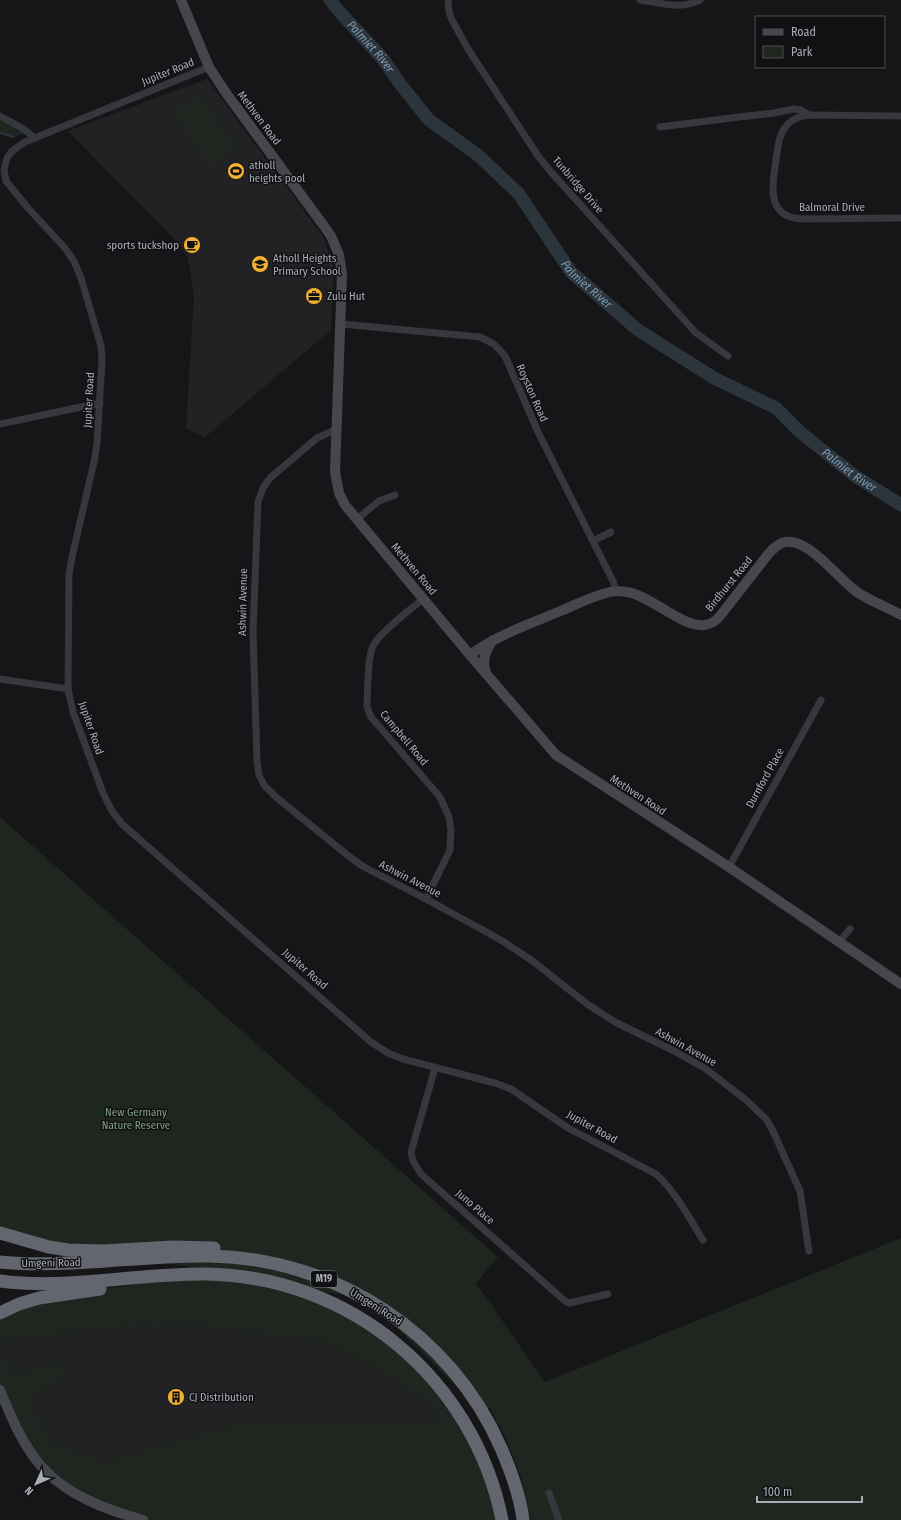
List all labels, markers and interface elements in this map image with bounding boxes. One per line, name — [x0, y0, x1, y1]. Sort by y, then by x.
legend — [755, 16, 885, 68]
water label: Palmiet River — [344, 18, 398, 76]
text: Road — [791, 25, 816, 39]
text: Park — [791, 45, 813, 59]
street label: Jupiter Road — [140, 56, 196, 88]
street label: Methven Road — [235, 89, 283, 147]
street label: Tunbridge Drive — [550, 154, 606, 216]
place label: atholl heights pool — [249, 159, 305, 185]
sports icon: atholl heights pool — [226, 161, 246, 181]
street label: Balmoral Drive — [799, 201, 865, 214]
cafe icon: sports tuckshop — [182, 235, 202, 255]
place label: sports tuckshop — [107, 239, 179, 252]
place label: Atholl Heights Primary School — [273, 252, 341, 278]
school or university icon: Atholl Heights Primary School — [250, 254, 270, 274]
water label: Palmiet River — [558, 258, 615, 312]
office icon: Zulu Hut — [304, 286, 324, 306]
place label: Zulu Hut — [327, 290, 365, 303]
street label: Royston Road — [514, 362, 550, 424]
street label: Jupiter Road — [81, 372, 97, 428]
water label: Palmiet River — [819, 445, 880, 495]
street label: Methven Road — [388, 540, 440, 598]
street label: Birdhurst Road — [703, 554, 755, 614]
street label: Ashwin Avenue — [236, 568, 250, 636]
street label: Jupiter Road — [76, 700, 106, 756]
street label: Campbell Road — [377, 708, 431, 768]
street label: Durnford Place — [743, 746, 787, 810]
street label: Methven Road — [608, 772, 668, 818]
street label: Ashwin Avenue — [377, 858, 443, 900]
street label: Jupiter Road — [280, 946, 330, 992]
street label: Ashwin Avenue — [653, 1025, 719, 1069]
park label: New Germany Nature Reserve — [102, 1106, 170, 1132]
street label: Jupiter Road — [565, 1108, 619, 1146]
street label: Juno Place — [453, 1187, 497, 1227]
street label: Umgeni Road — [21, 1256, 81, 1270]
road number: M19 — [311, 1271, 337, 1287]
street label: Umgeni Road — [347, 1286, 405, 1328]
building icon: CJ Distribution — [166, 1387, 186, 1407]
place label: CJ Distribution — [189, 1391, 254, 1404]
north arrow — [16, 1464, 56, 1504]
scale bar — [757, 1478, 862, 1504]
text: N — [22, 1484, 36, 1498]
text: 100 m — [763, 1485, 792, 1499]

